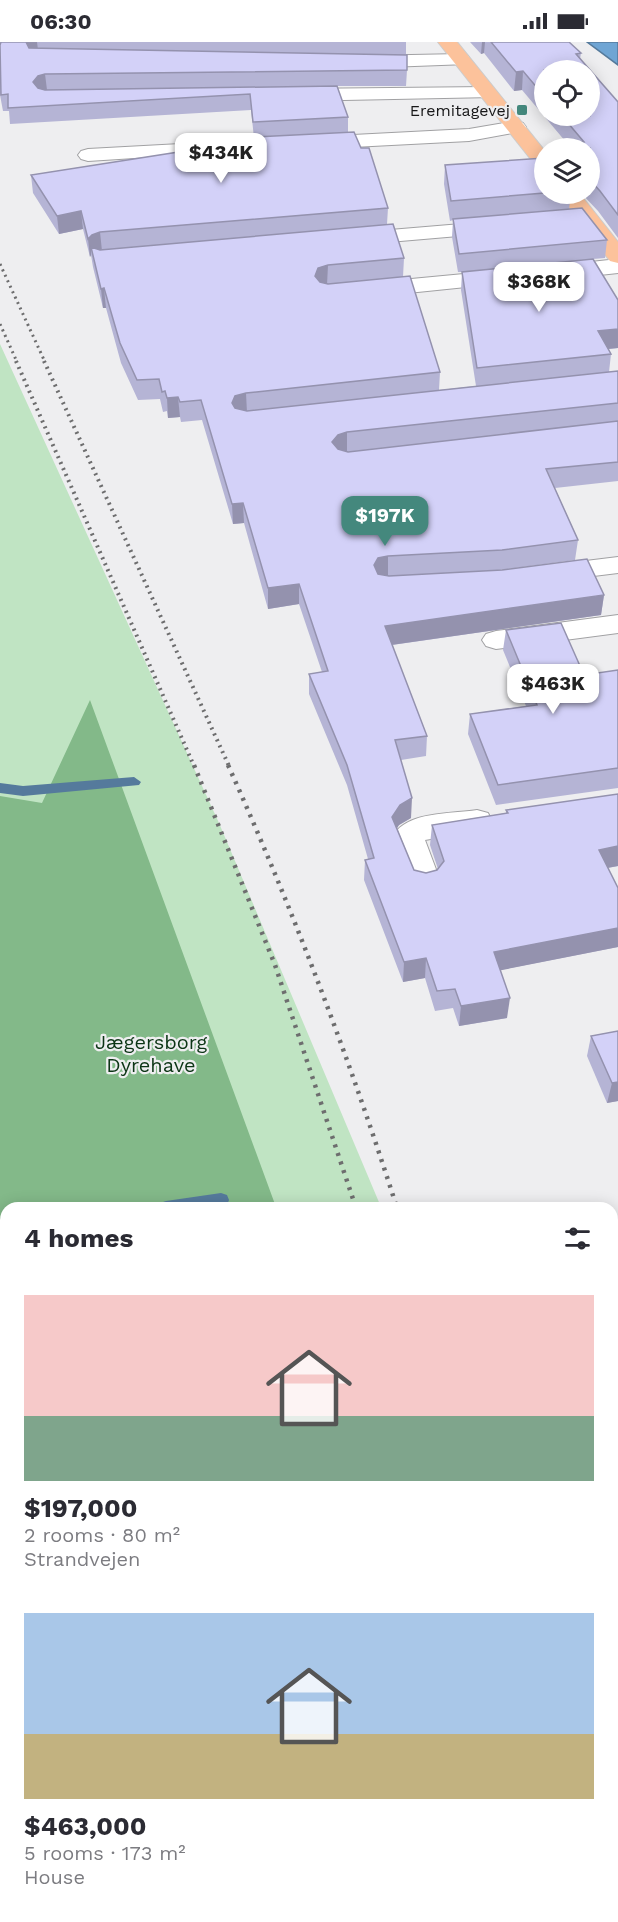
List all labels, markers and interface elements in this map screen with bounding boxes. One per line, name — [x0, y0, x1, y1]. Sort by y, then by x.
text: 06:30 — [30, 9, 92, 34]
map controls — [534, 60, 600, 204]
button: locate — [534, 60, 600, 126]
place label: Eremitagevej — [410, 101, 510, 120]
marker: Eremitagevej — [515, 103, 529, 117]
pin: $434K — [179, 133, 263, 184]
button: layers — [534, 138, 600, 204]
text: $434K — [189, 140, 253, 164]
pin: $368K — [497, 262, 581, 313]
text: $368K — [507, 269, 571, 293]
pin: $197K — [343, 496, 427, 547]
text: $197K — [355, 503, 415, 527]
pin: $463K — [511, 664, 595, 715]
text: $463K — [521, 671, 585, 695]
park label: Jægersborg Dyrehave — [95, 1030, 207, 1077]
icon: filters — [561, 1222, 594, 1255]
text: 4 homes — [24, 1223, 133, 1253]
icon: home — [255, 1334, 363, 1442]
text: $197,000 — [24, 1493, 137, 1523]
text: 2 rooms · 80 m² — [24, 1523, 180, 1547]
text: Strandvejen — [24, 1547, 141, 1571]
icon: home — [255, 1652, 363, 1760]
text: $463,000 — [24, 1811, 146, 1841]
text: 5 rooms · 173 m² — [24, 1841, 186, 1865]
text: House — [24, 1865, 85, 1889]

